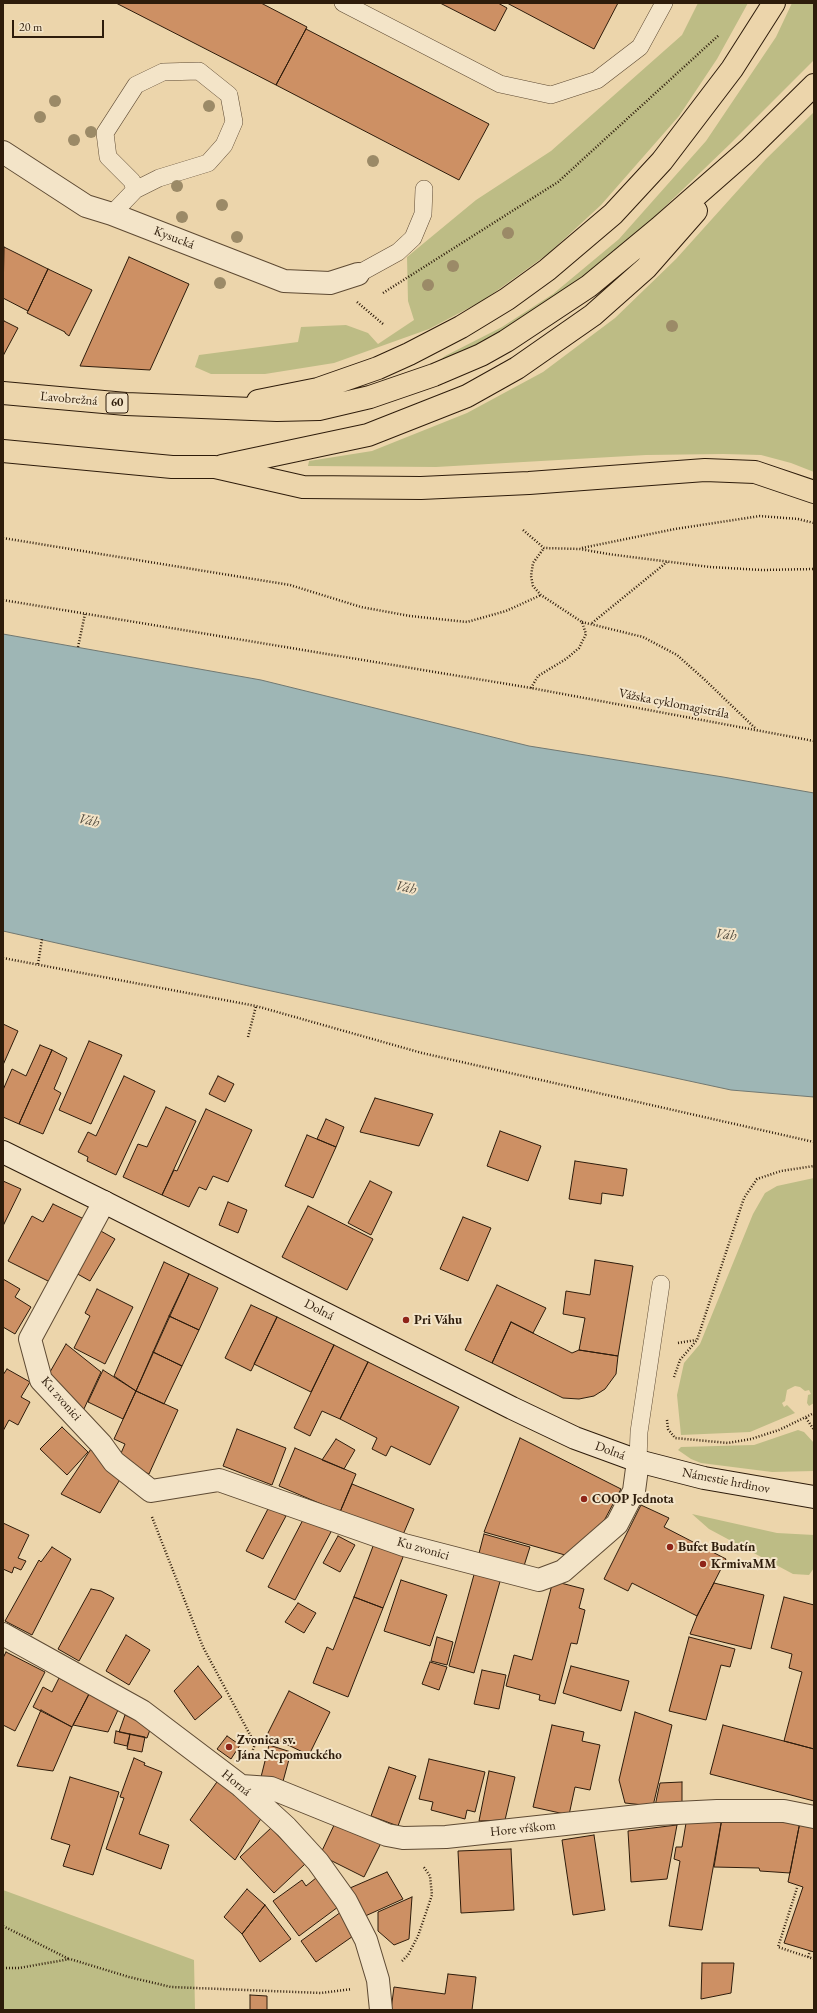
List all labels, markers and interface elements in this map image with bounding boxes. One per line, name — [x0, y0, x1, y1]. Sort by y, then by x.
scale bar — [14, 12, 106, 38]
text: 20 m — [19, 19, 42, 35]
street label: Kysucká — [152, 223, 196, 253]
street label: Ľavobrežná — [40, 389, 98, 409]
road number: 60 — [106, 393, 128, 413]
street label: Vážska cyklomagistrála — [618, 686, 730, 722]
water label: Váh — [77, 811, 101, 831]
water label: Váh — [394, 878, 418, 898]
water label: Váh — [715, 925, 737, 945]
street label: Dolná — [302, 1296, 336, 1324]
place label: Pri Váhu — [414, 1312, 462, 1328]
marker: Pri Váhu — [401, 1315, 411, 1325]
street label: Ku zvonici — [38, 1374, 84, 1424]
street label: Dolná — [593, 1438, 627, 1464]
street label: Námestie hrdinov — [681, 1465, 771, 1497]
place label: COOP Jednota — [592, 1491, 674, 1507]
marker: COOP Jednota — [579, 1494, 589, 1504]
street label: Ku zvonici — [395, 1534, 451, 1564]
place label: Bufet Budatín — [678, 1539, 755, 1555]
marker: Bufet Budatín — [665, 1542, 675, 1552]
place label: KrmivaMM — [711, 1556, 776, 1572]
marker: KrmivaMM — [698, 1559, 708, 1569]
place label: Zvonica sv. Jána Nepomuckého — [237, 1732, 342, 1763]
marker: Zvonica sv. Jána Nepomuckého — [224, 1742, 234, 1752]
street label: Horná — [218, 1766, 254, 1800]
street label: Hore vŕškom — [489, 1818, 557, 1840]

